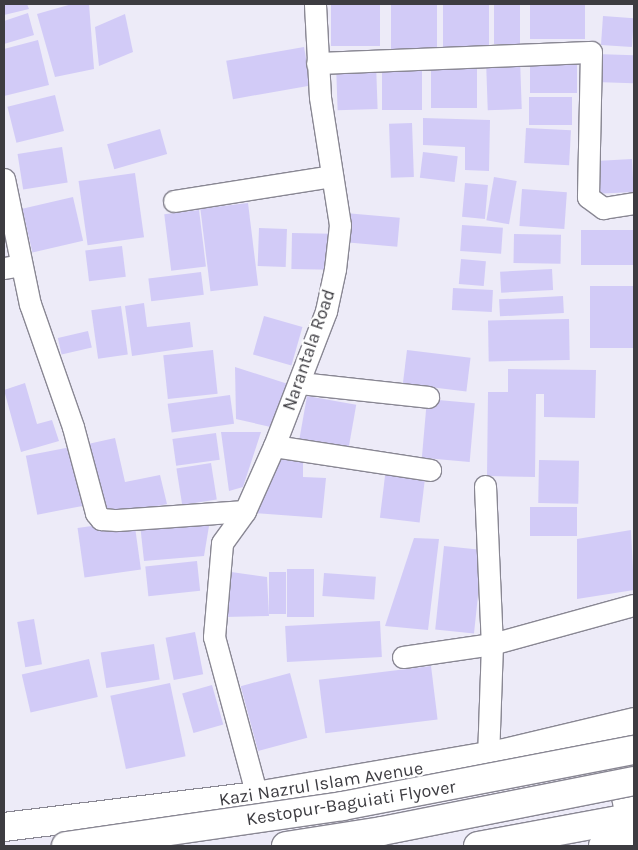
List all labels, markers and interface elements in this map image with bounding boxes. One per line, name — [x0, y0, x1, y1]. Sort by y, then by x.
street label: Narantala Road — [278, 287, 340, 413]
street label: Kazi Nazrul Islam Avenue — [217, 757, 425, 811]
street label: Kestopur-Baguiati Flyover — [245, 776, 457, 830]

